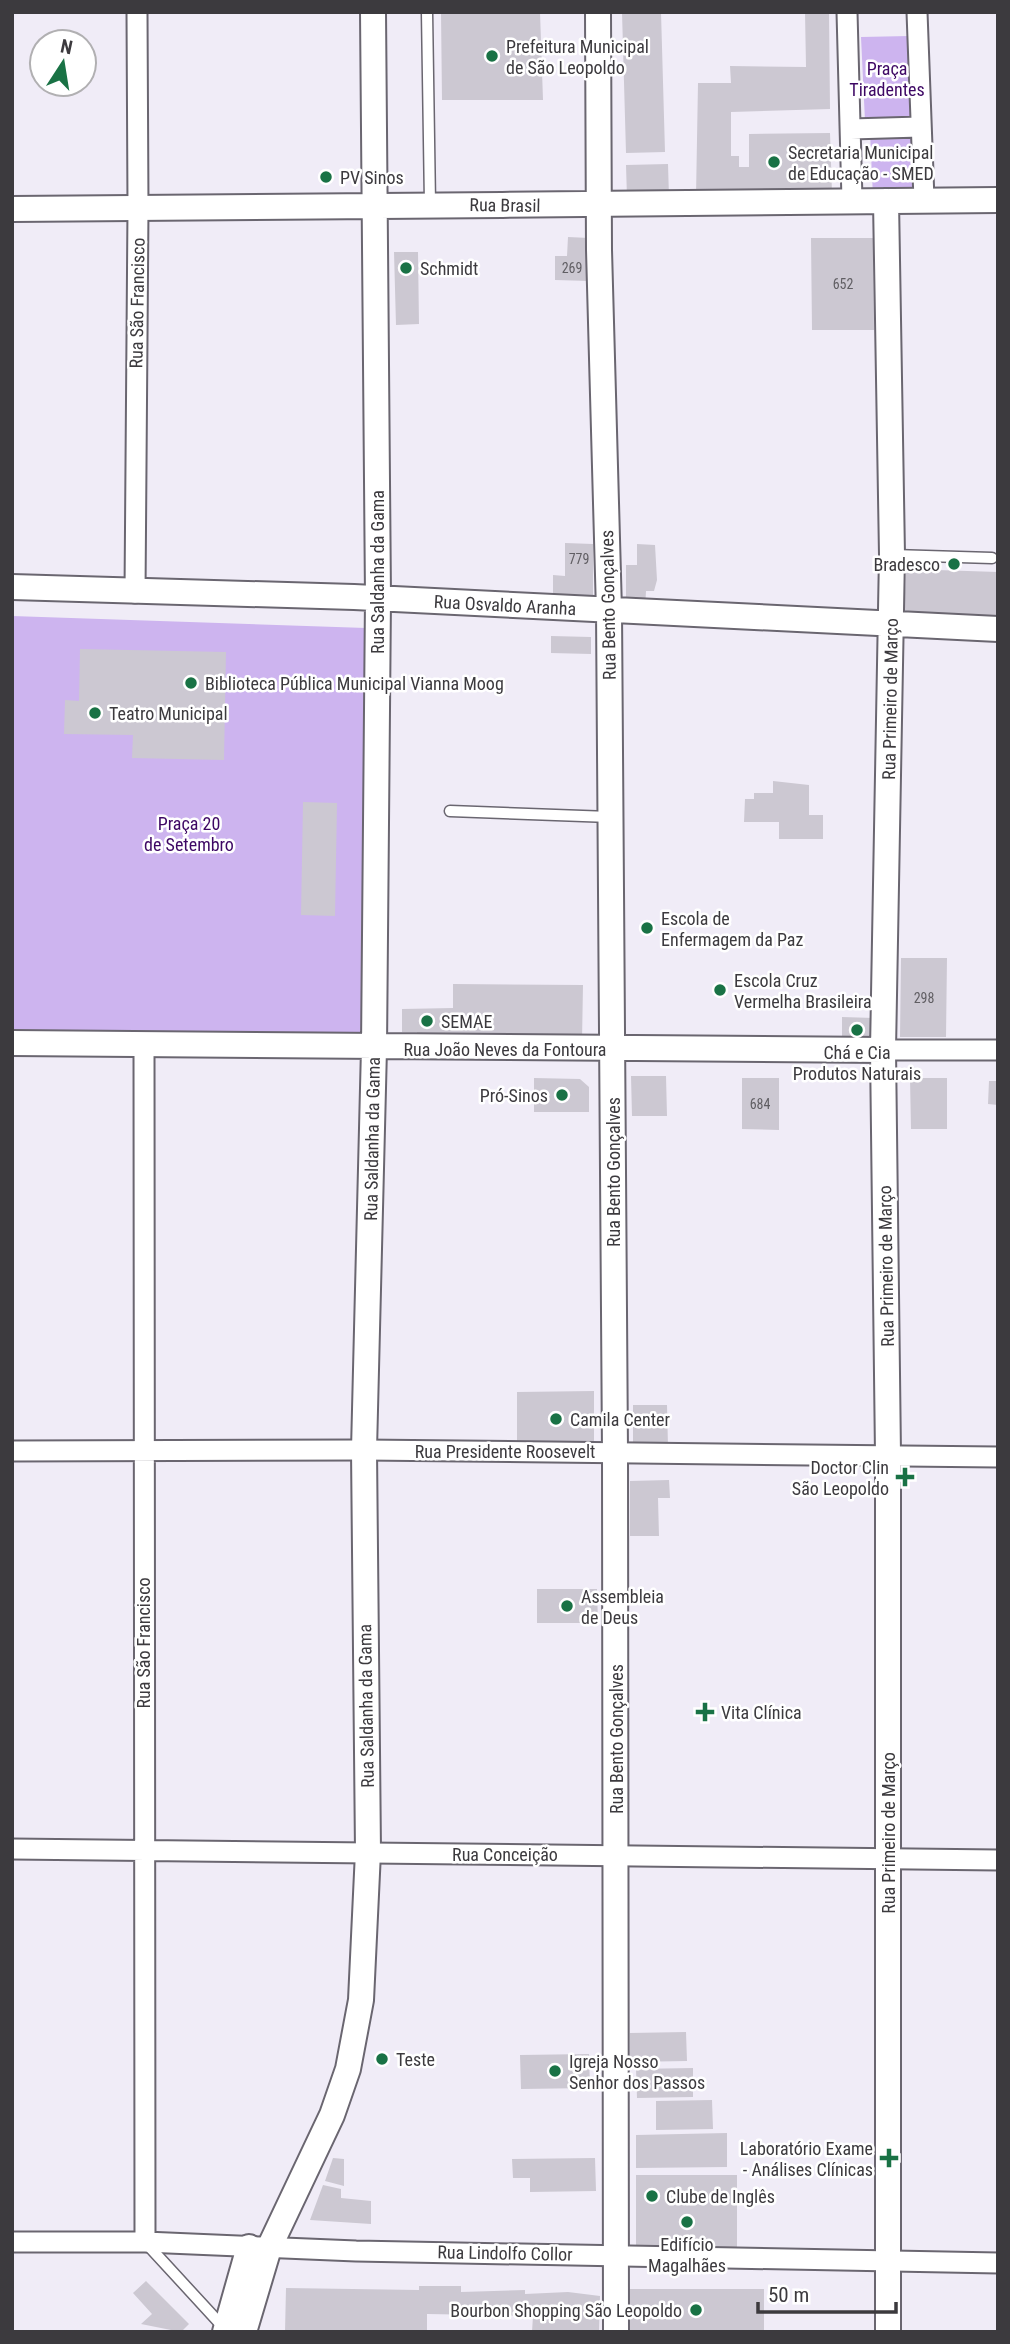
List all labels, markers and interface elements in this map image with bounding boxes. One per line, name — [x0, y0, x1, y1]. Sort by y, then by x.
north arrow — [28, 28, 98, 98]
text: N — [58, 34, 75, 59]
place label: Prefeitura Municipal de São Leopoldo — [506, 36, 649, 78]
marker: Prefeitura Municipal de São Leopoldo — [484, 48, 500, 64]
park label: Praça Tiradentes — [849, 58, 925, 100]
place label: Secretaria Municipal de Educação - SMED — [788, 142, 934, 184]
marker: Secretaria Municipal de Educação - SMED — [766, 154, 782, 170]
place label: PV Sinos — [340, 167, 404, 188]
marker: PV Sinos — [318, 169, 334, 185]
street label: Rua Brasil — [469, 194, 541, 216]
street label: Rua São Francisco — [125, 237, 149, 369]
place label: Schmidt — [420, 258, 478, 279]
marker: Schmidt — [398, 260, 414, 276]
house number: 269 — [562, 260, 582, 276]
house number: 652 — [833, 276, 853, 292]
street label: Rua Saldanha da Gama — [367, 490, 388, 654]
street label: Rua Bento Gonçalves — [596, 530, 620, 680]
house number: 779 — [569, 551, 589, 567]
place label: Bradesco — [873, 554, 940, 575]
marker: Bradesco — [946, 556, 962, 572]
street label: Rua Osvaldo Aranha — [433, 591, 577, 619]
street label: Rua Primeiro de Março — [878, 618, 902, 780]
place label: Biblioteca Pública Municipal Vianna Moog — [205, 673, 504, 694]
marker: Biblioteca Pública Municipal Vianna Moog — [183, 675, 199, 691]
place label: Teatro Municipal — [109, 703, 228, 724]
marker: Teatro Municipal — [87, 705, 103, 721]
park label: Praça 20 de Setembro — [144, 813, 234, 855]
place label: Escola de Enfermagem da Paz — [661, 908, 803, 950]
marker: Escola de Enfermagem da Paz — [639, 920, 655, 936]
place label: Escola Cruz Vermelha Brasileira — [734, 970, 872, 1012]
marker: Escola Cruz Vermelha Brasileira — [712, 982, 728, 998]
house number: 298 — [914, 990, 934, 1006]
place label: SEMAE — [441, 1011, 492, 1032]
marker: SEMAE — [419, 1013, 435, 1029]
marker: Chá e Cia Produtos Naturais — [849, 1022, 865, 1038]
street label: Rua João Neves da Fontoura — [404, 1039, 606, 1060]
place label: Chá e Cia Produtos Naturais — [793, 1042, 921, 1084]
street label: Rua Saldanha da Gama — [360, 1057, 384, 1221]
place label: Pró-Sinos — [480, 1085, 548, 1106]
marker: Pró-Sinos — [554, 1087, 570, 1103]
house number: 684 — [750, 1096, 770, 1112]
street label: Rua Bento Gonçalves — [603, 1097, 624, 1247]
street label: Rua Primeiro de Março — [874, 1185, 898, 1347]
place label: Camila Center — [570, 1409, 671, 1430]
marker: Camila Center — [548, 1411, 564, 1427]
street label: Rua Presidente Roosevelt — [415, 1441, 595, 1462]
place label: Doctor Clin São Leopoldo — [792, 1457, 889, 1499]
marker: Doctor Clin São Leopoldo — [895, 1467, 915, 1487]
street label: Rua São Francisco — [133, 1577, 154, 1709]
place label: Assembleia de Deus — [581, 1586, 664, 1628]
marker: Assembleia de Deus — [559, 1598, 575, 1614]
street label: Rua Saldanha da Gama — [354, 1624, 378, 1788]
street label: Rua Bento Gonçalves — [606, 1664, 627, 1814]
marker: Vita Clínica — [695, 1702, 715, 1722]
place label: Vita Clínica — [721, 1702, 802, 1723]
street label: Rua Primeiro de Março — [878, 1752, 899, 1914]
street label: Rua Conceição — [452, 1844, 558, 1865]
place label: Teste — [396, 2049, 435, 2070]
marker: Teste — [374, 2051, 390, 2067]
place label: Igreja Nosso Senhor dos Passos — [569, 2051, 705, 2093]
marker: Igreja Nosso Senhor dos Passos — [547, 2063, 563, 2079]
place label: Laboratório Exame - Análises Clínicas — [740, 2138, 873, 2180]
marker: Laboratório Exame - Análises Clínicas — [879, 2148, 899, 2168]
place label: Clube de Inglês — [666, 2186, 775, 2207]
marker: Clube de Inglês — [644, 2188, 660, 2204]
marker: Edifício Magalhães — [679, 2214, 695, 2230]
place label: Edifício Magalhães — [648, 2234, 726, 2276]
street label: Rua Lindolfo Collor — [437, 2241, 573, 2265]
scale bar — [758, 2270, 896, 2314]
text: 50 m — [768, 2283, 809, 2307]
place label: Bourbon Shopping São Leopoldo — [450, 2300, 682, 2321]
marker: Bourbon Shopping São Leopoldo — [688, 2302, 704, 2318]

